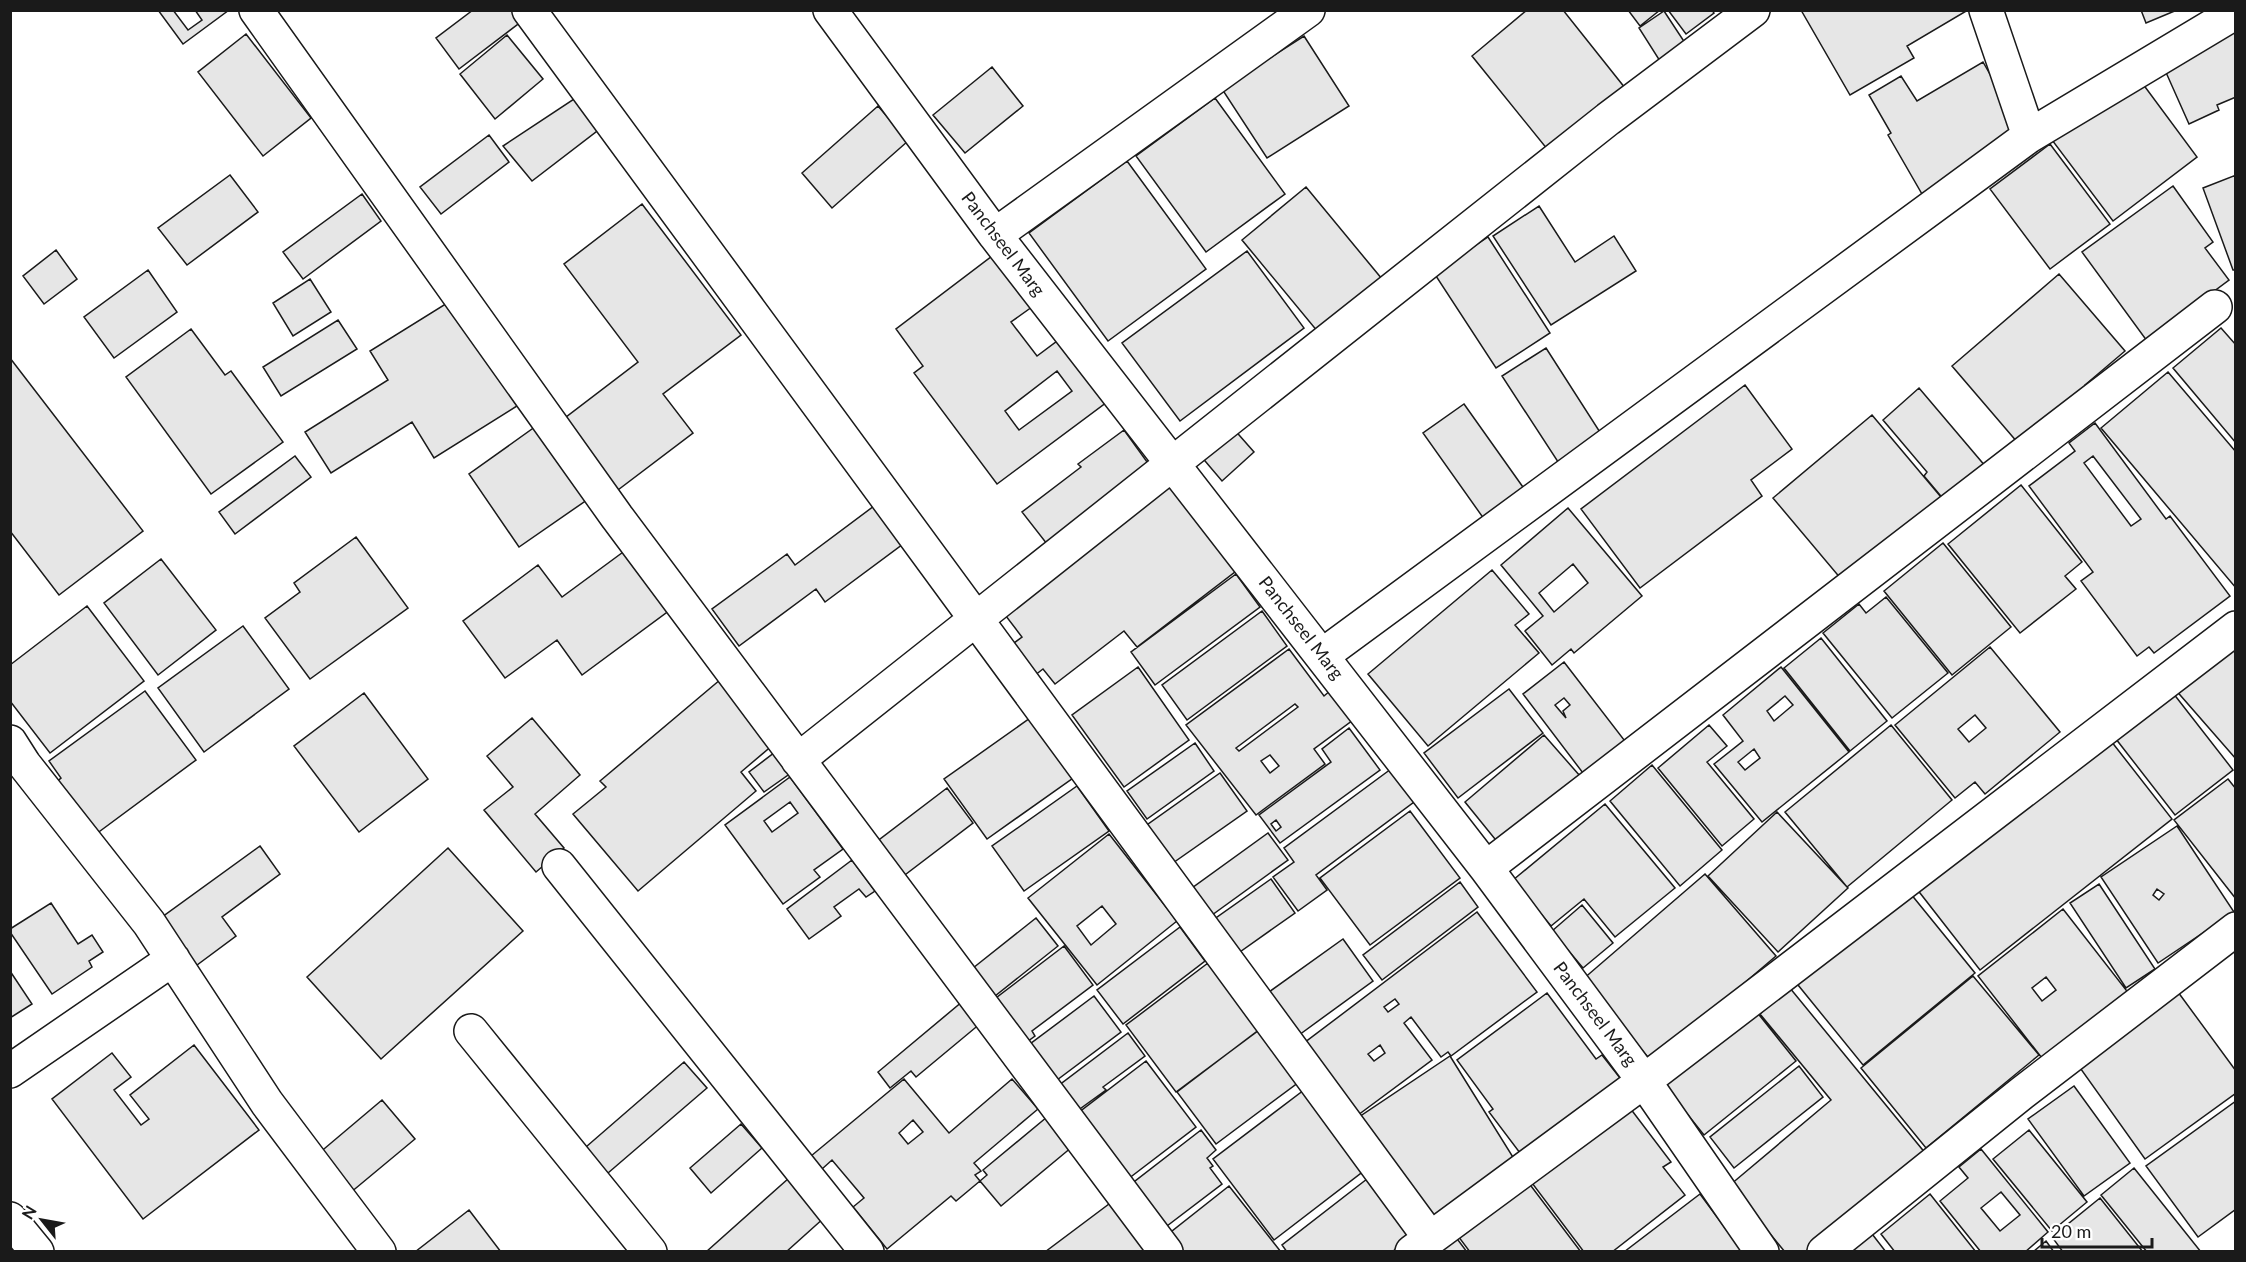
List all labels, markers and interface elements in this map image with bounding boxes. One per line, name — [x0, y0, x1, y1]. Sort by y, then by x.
street label: Panchseel Marg — [957, 187, 1050, 300]
street label: Panchseel Marg — [1255, 571, 1349, 683]
street label: Panchseel Marg — [1549, 957, 1642, 1070]
north arrow — [12, 1190, 72, 1250]
text: N — [17, 1202, 40, 1222]
scale bar — [2042, 1211, 2152, 1249]
text: 20 m — [2051, 1220, 2091, 1242]

